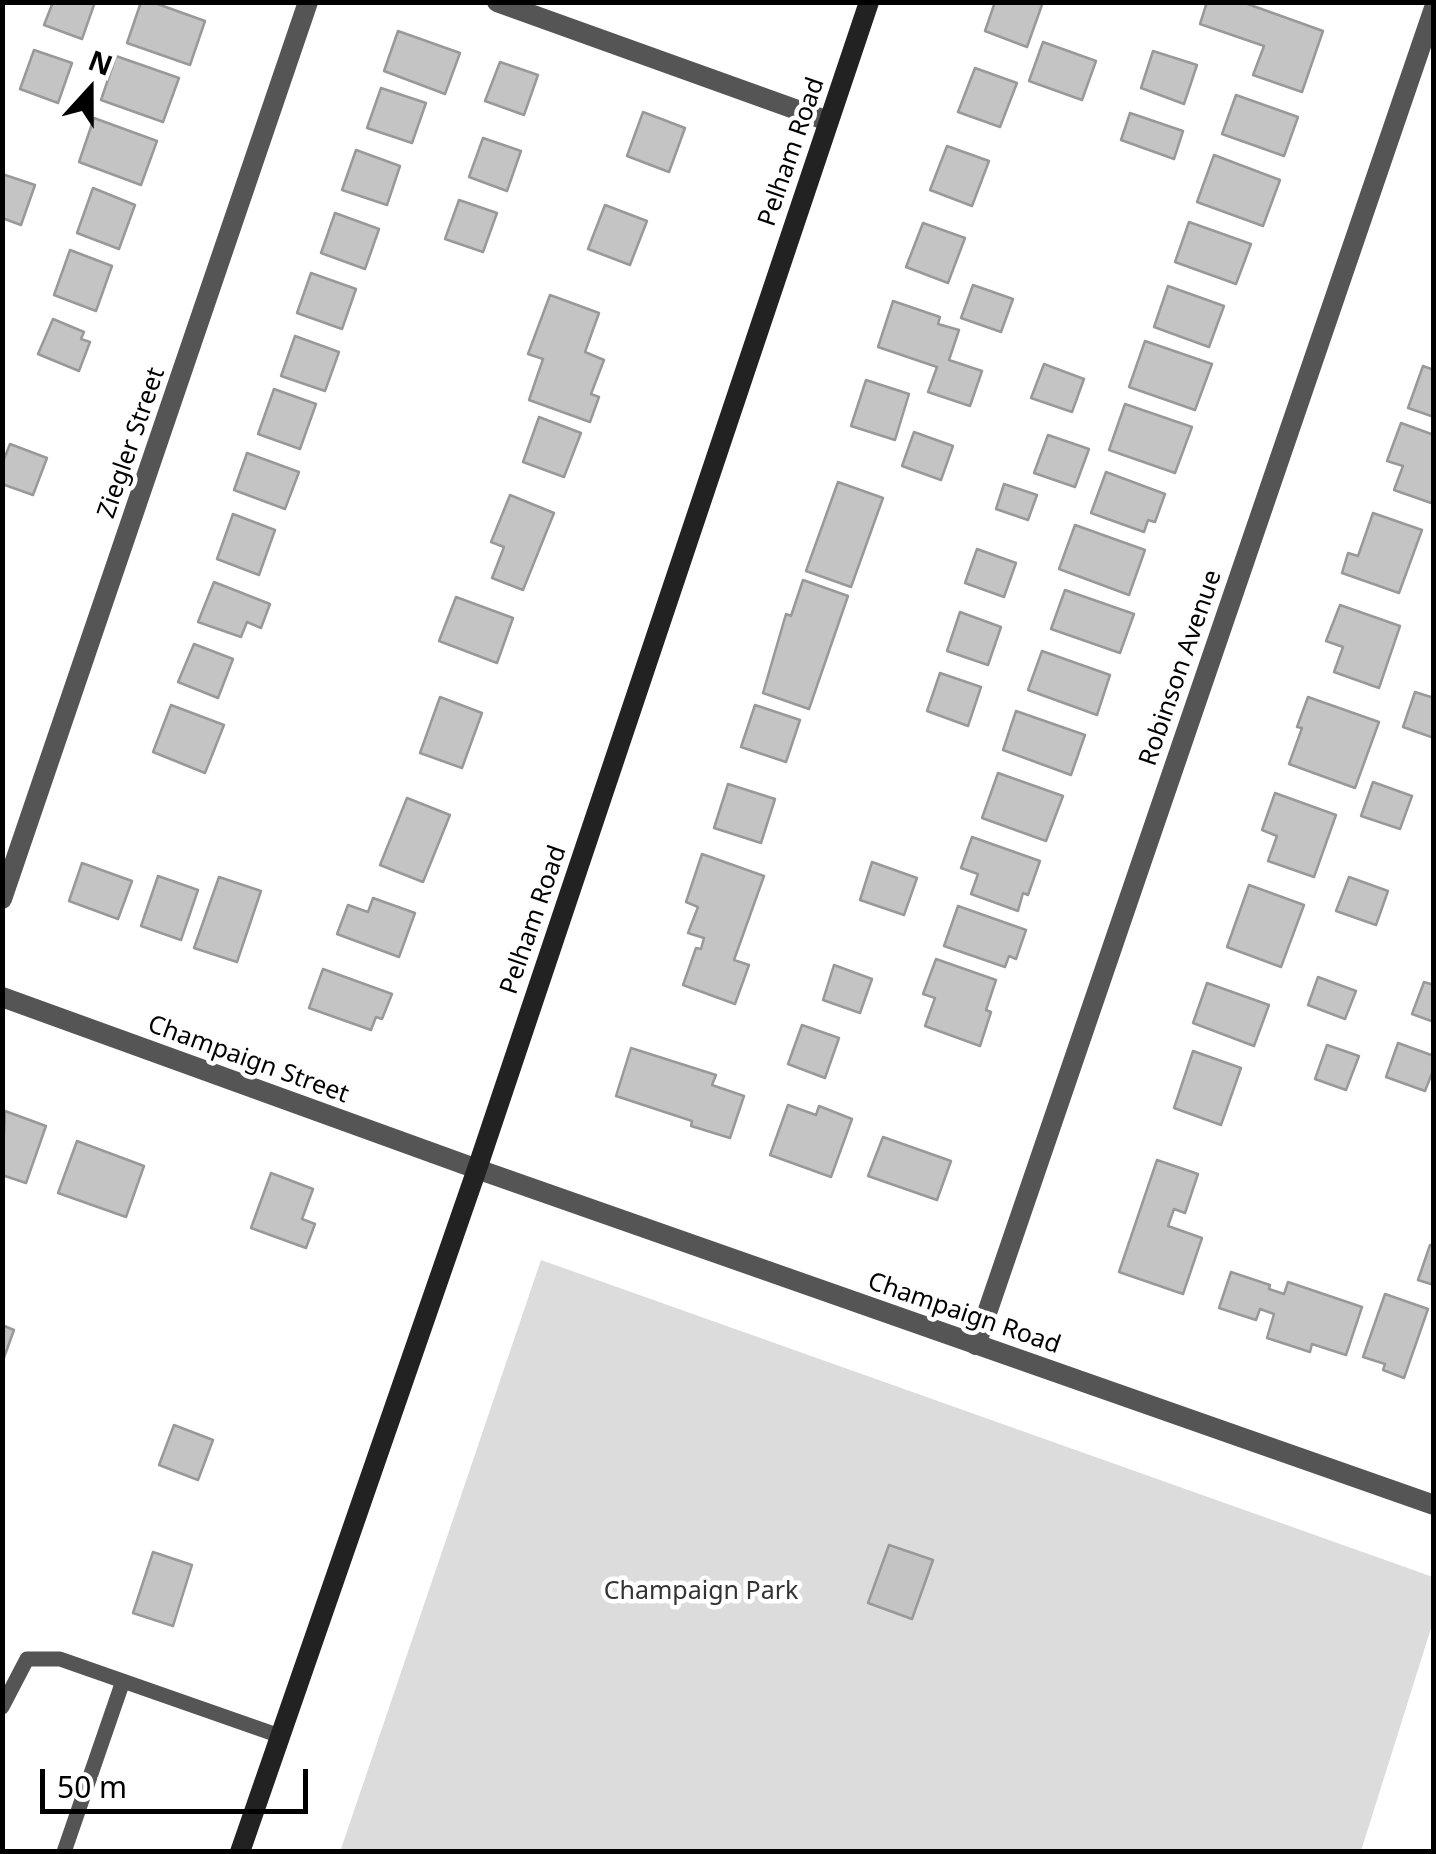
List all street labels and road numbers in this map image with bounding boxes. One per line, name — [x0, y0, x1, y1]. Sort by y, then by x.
street label: Pelham Road — [753, 74, 831, 230]
street label: Ziegler Street — [92, 364, 172, 522]
street label: Robinson Avenue — [1133, 566, 1229, 770]
street label: Pelham Road — [495, 842, 573, 998]
street label: Champaign Street — [143, 1010, 353, 1110]
street label: Champaign Road — [864, 1267, 1064, 1361]

